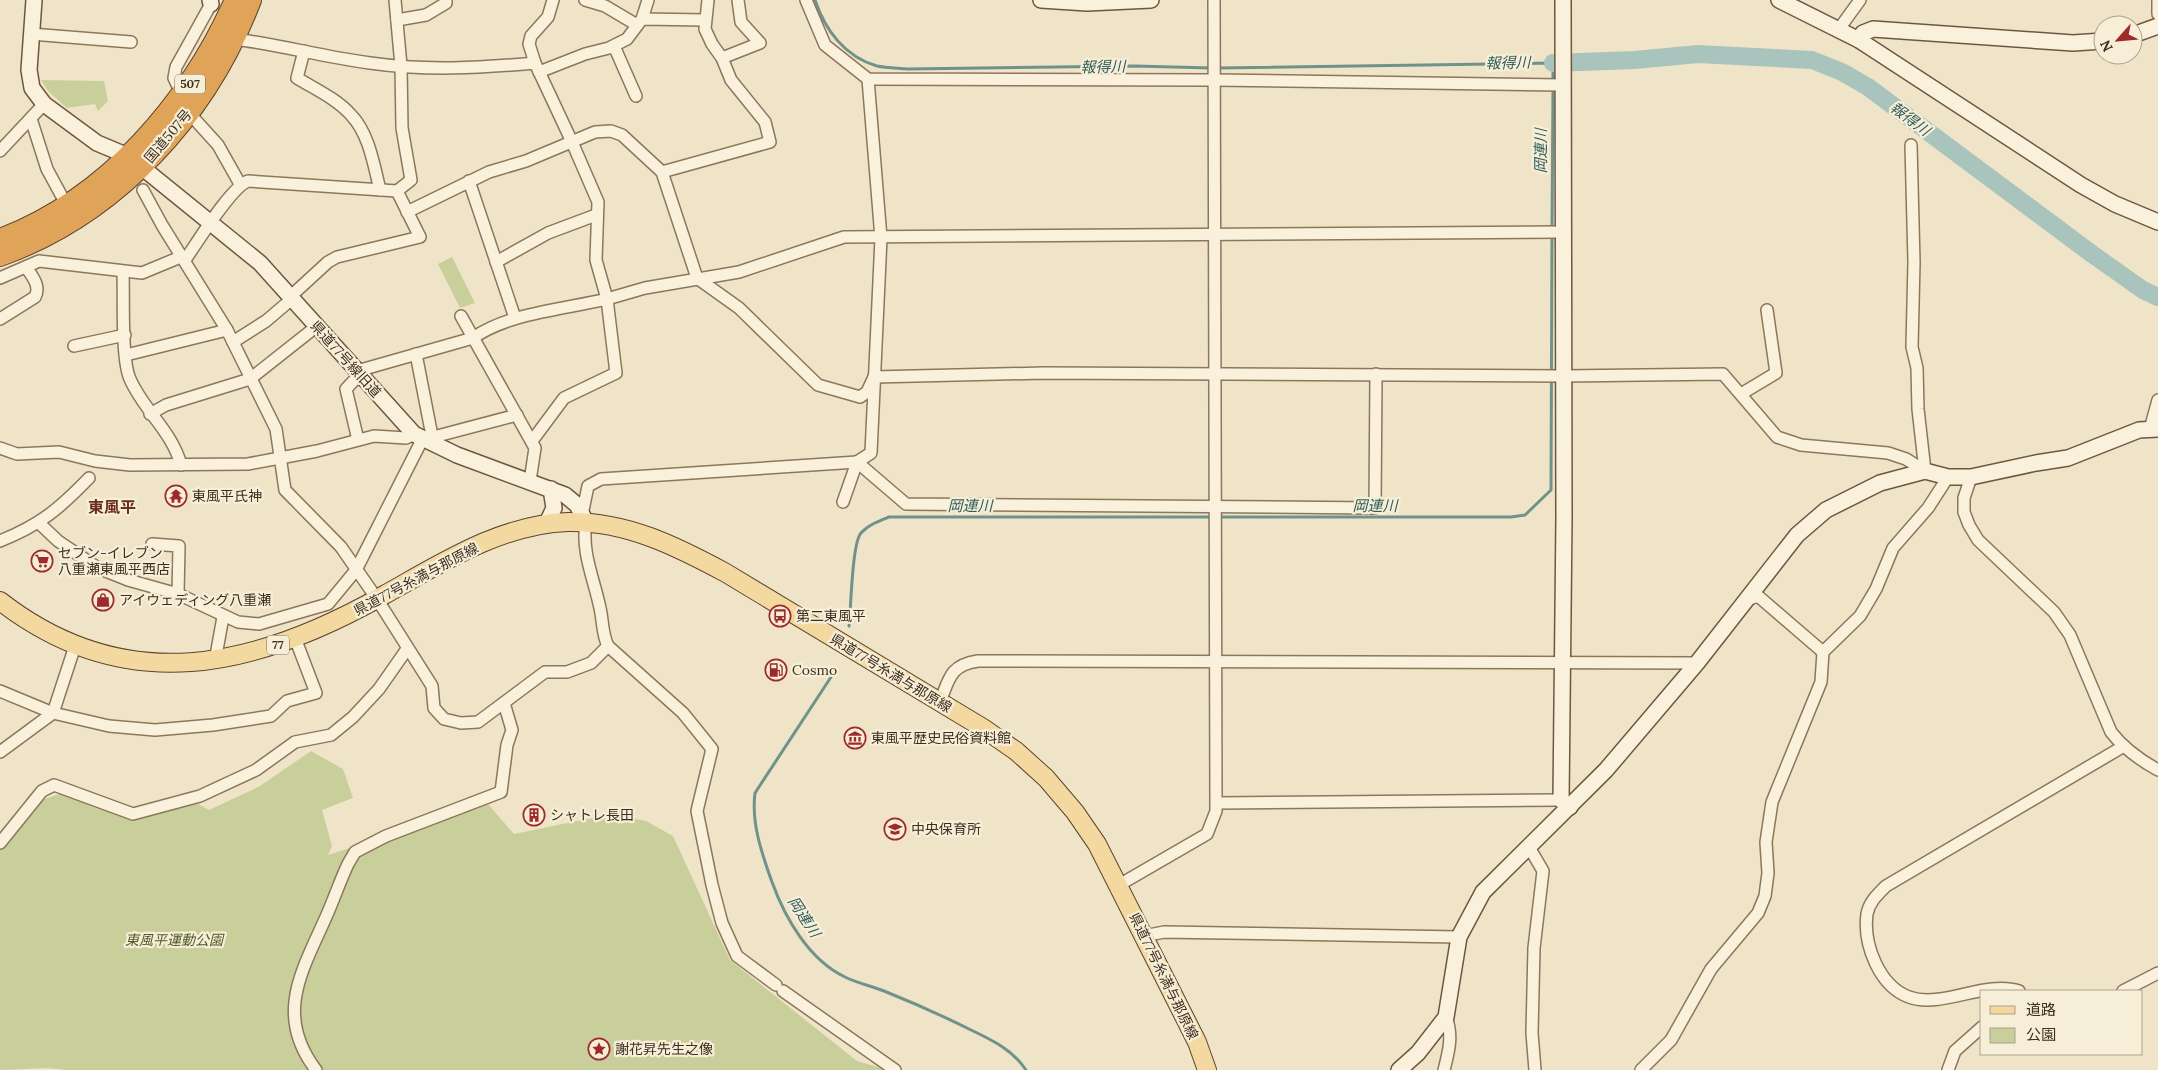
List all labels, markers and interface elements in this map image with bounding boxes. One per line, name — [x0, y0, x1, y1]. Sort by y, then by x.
north arrow — [2093, 15, 2143, 65]
text: N — [2096, 37, 2117, 55]
water label: 報得川 — [1485, 53, 1533, 72]
water label: 報得川 — [1080, 57, 1128, 76]
road number: 507 — [175, 74, 205, 94]
water label: 報得川 — [1887, 97, 1936, 141]
street label: 国道507号 — [140, 106, 196, 166]
water label: 岡連川 — [1531, 127, 1550, 174]
street label: 県道77号線旧道 — [307, 317, 385, 401]
temple icon: 東風平氏神 — [164, 484, 188, 508]
place label: 東風平氏神 — [192, 487, 262, 505]
water label: 岡連川 — [947, 496, 994, 515]
water label: 岡連川 — [1352, 496, 1399, 515]
district label: 東風平 — [88, 497, 136, 517]
street label: 県道77号糸満与那原線 — [350, 538, 482, 620]
place label: セブン-イレブン 八重瀬東風平西店 — [58, 544, 170, 578]
supermarket icon: セブン-イレブン 八重瀬東風平西店 — [30, 549, 54, 573]
shop icon: アイウェディング八重瀬 — [91, 588, 115, 612]
place label: アイウェディング八重瀬 — [119, 591, 271, 609]
bus stop icon: 第二東風平 — [768, 604, 792, 628]
place label: 第二東風平 — [796, 607, 866, 625]
street label: 県道77号糸満与那原線 — [827, 630, 955, 716]
road number: 77 — [267, 636, 289, 654]
fuel station icon: Cosmo — [764, 658, 788, 682]
place label: Cosmo — [792, 661, 837, 679]
museum icon: 東風平歴史民俗資料館 — [843, 726, 867, 750]
place label: 東風平歴史民俗資料館 — [871, 729, 1011, 747]
building icon: シャトレ長田 — [522, 803, 546, 827]
place label: シャトレ長田 — [550, 806, 634, 824]
school or university icon: 中央保育所 — [883, 817, 907, 841]
place label: 中央保育所 — [911, 820, 981, 838]
water label: 岡連川 — [784, 893, 826, 942]
street label: 県道77号糸満与那原線 — [1125, 910, 1203, 1042]
park label: 東風平運動公園 — [125, 931, 225, 949]
legend — [1980, 990, 2143, 1055]
text: 道路 — [2026, 1000, 2056, 1019]
text: 公園 — [2026, 1025, 2056, 1044]
place icon: 謝花昇先生之像 — [587, 1037, 611, 1061]
place label: 謝花昇先生之像 — [615, 1040, 713, 1058]

